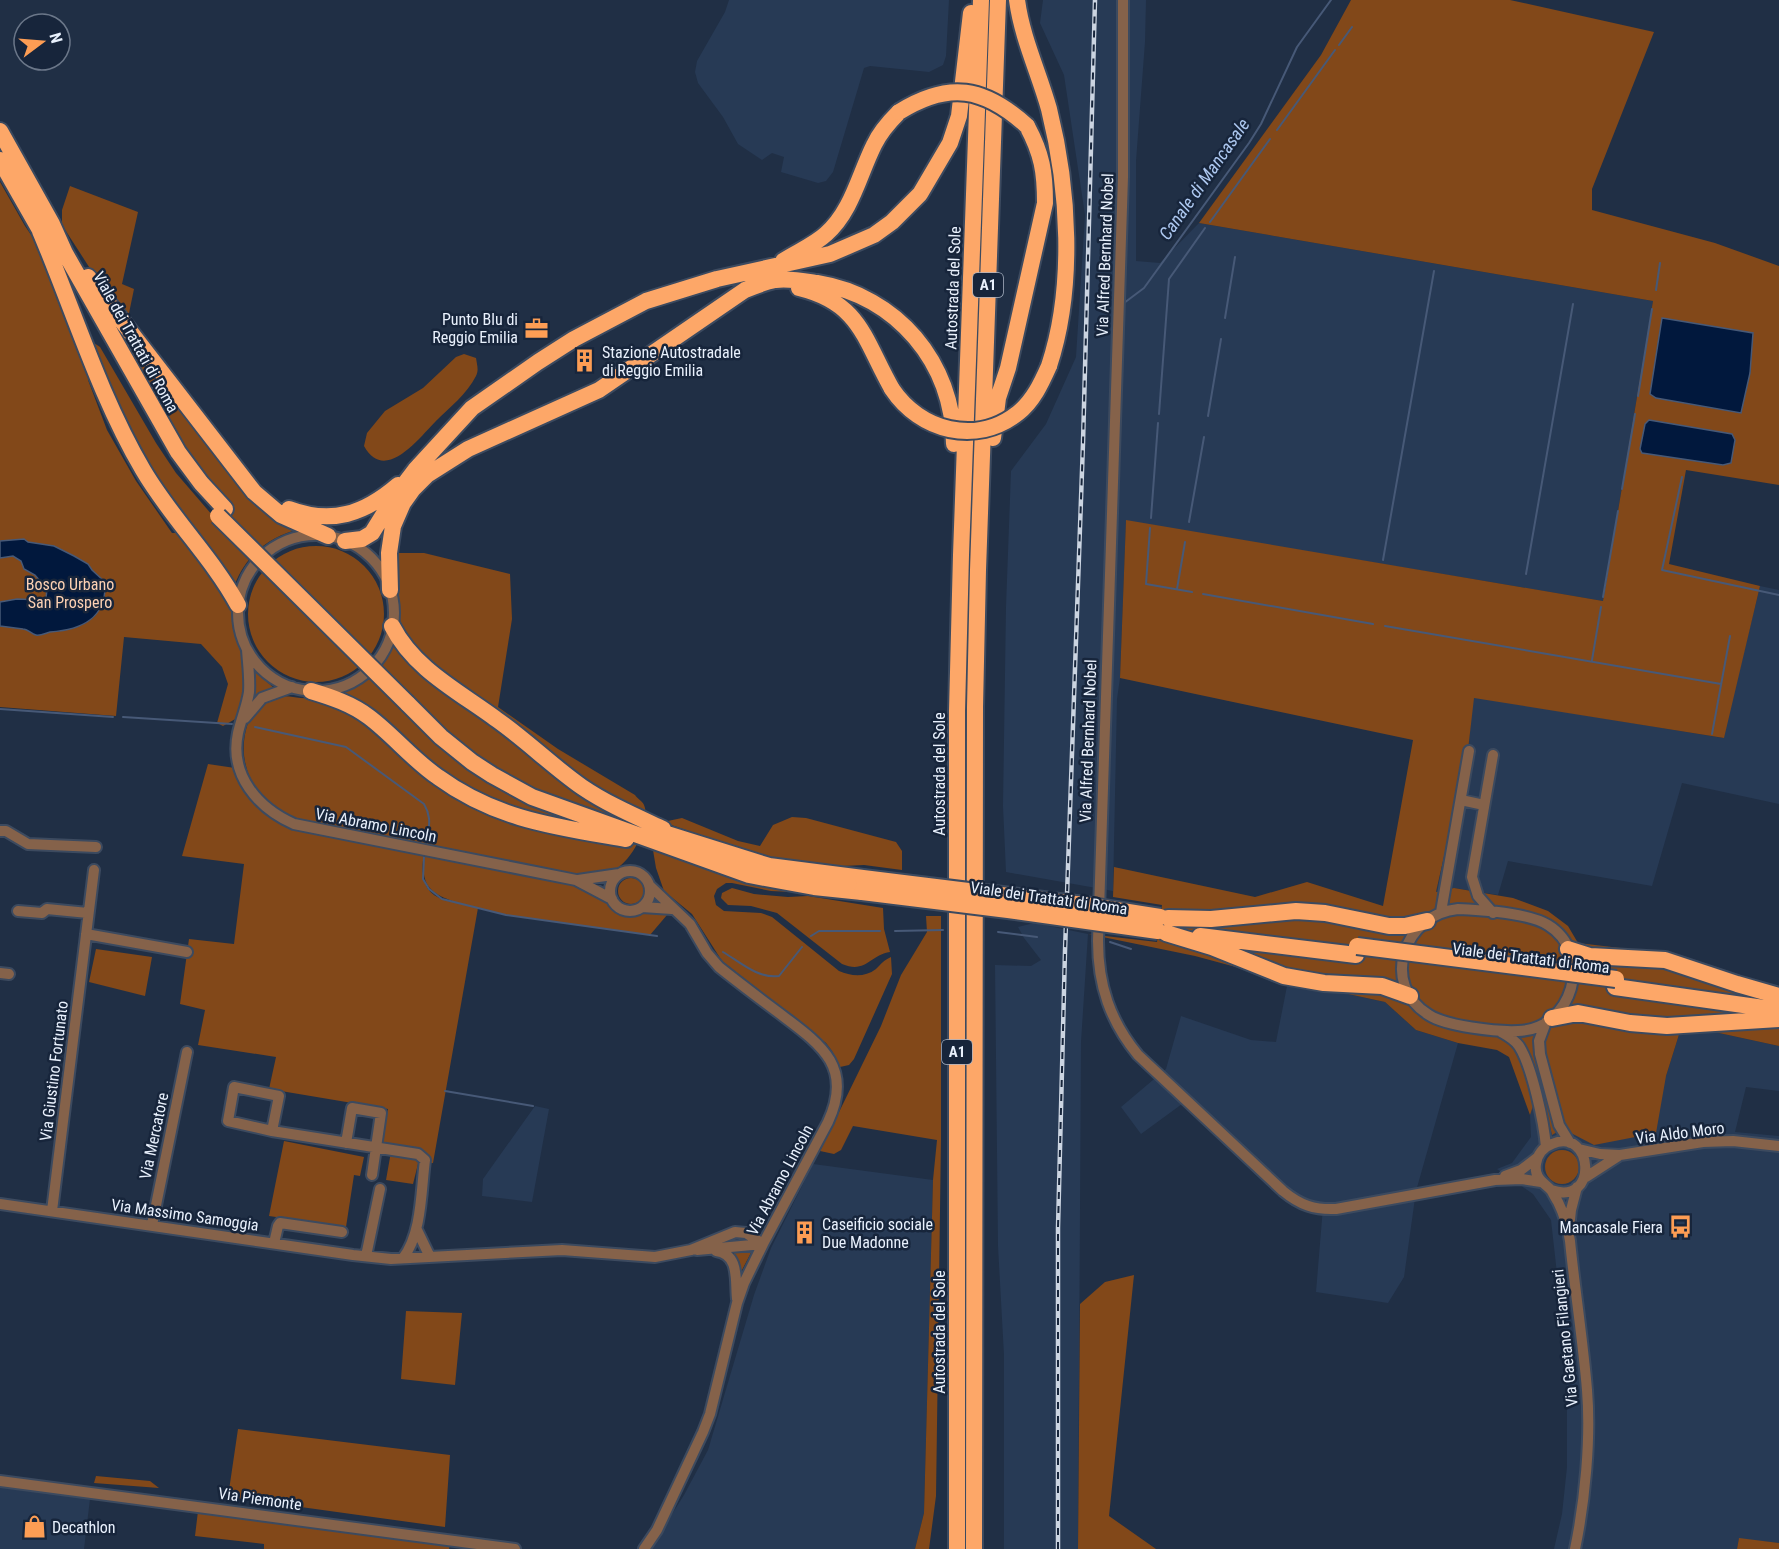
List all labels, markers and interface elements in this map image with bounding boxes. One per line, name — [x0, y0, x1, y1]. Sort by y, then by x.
north arrow — [12, 12, 72, 72]
text: N — [45, 31, 66, 45]
water label: Canale di Mancasale — [1154, 114, 1254, 244]
street label: Via Alfred Bernhard Nobel — [1093, 173, 1117, 337]
street label: Autostrada del Sole — [941, 226, 965, 350]
street label: Viale dei Trattati di Roma — [89, 268, 183, 416]
road number: A1 — [973, 273, 1003, 297]
place label: Punto Blu di Reggio Emilia — [432, 310, 518, 347]
office icon: Punto Blu di Reggio Emilia — [523, 315, 549, 341]
place label: Stazione Autostradale di Reggio Emilia — [602, 343, 741, 380]
building icon: Stazione Autostradale di Reggio Emilia — [571, 348, 597, 374]
park label: Bosco Urbano San Prospero — [26, 575, 114, 612]
street label: Via Alfred Bernhard Nobel — [1076, 659, 1100, 823]
street label: Autostrada del Sole — [930, 712, 949, 836]
street label: Via Abramo Lincoln — [314, 804, 438, 846]
street label: Viale dei Trattati di Roma — [969, 878, 1129, 918]
street label: Viale dei Trattati di Roma — [1451, 939, 1611, 977]
street label: Via Giustino Fortunato — [36, 1000, 72, 1142]
road number: A1 — [942, 1040, 972, 1064]
street label: Via Mercatore — [136, 1091, 172, 1181]
street label: Via Aldo Moro — [1634, 1118, 1726, 1148]
street label: Via Abramo Lincoln — [743, 1121, 817, 1239]
street label: Via Massimo Samoggia — [110, 1195, 260, 1235]
bus stop icon: Mancasale Fiera — [1668, 1214, 1694, 1240]
place label: Caseificio sociale Due Madonne — [822, 1215, 933, 1252]
place label: Mancasale Fiera — [1560, 1218, 1663, 1237]
building icon: Caseificio sociale Due Madonne — [791, 1220, 817, 1246]
street label: Via Gaetano Filangieri — [1548, 1268, 1582, 1408]
street label: Autostrada del Sole — [930, 1270, 949, 1394]
street label: Via Piemonte — [217, 1484, 303, 1514]
shop icon: Decathlon — [21, 1514, 47, 1540]
place label: Decathlon — [52, 1518, 116, 1537]

